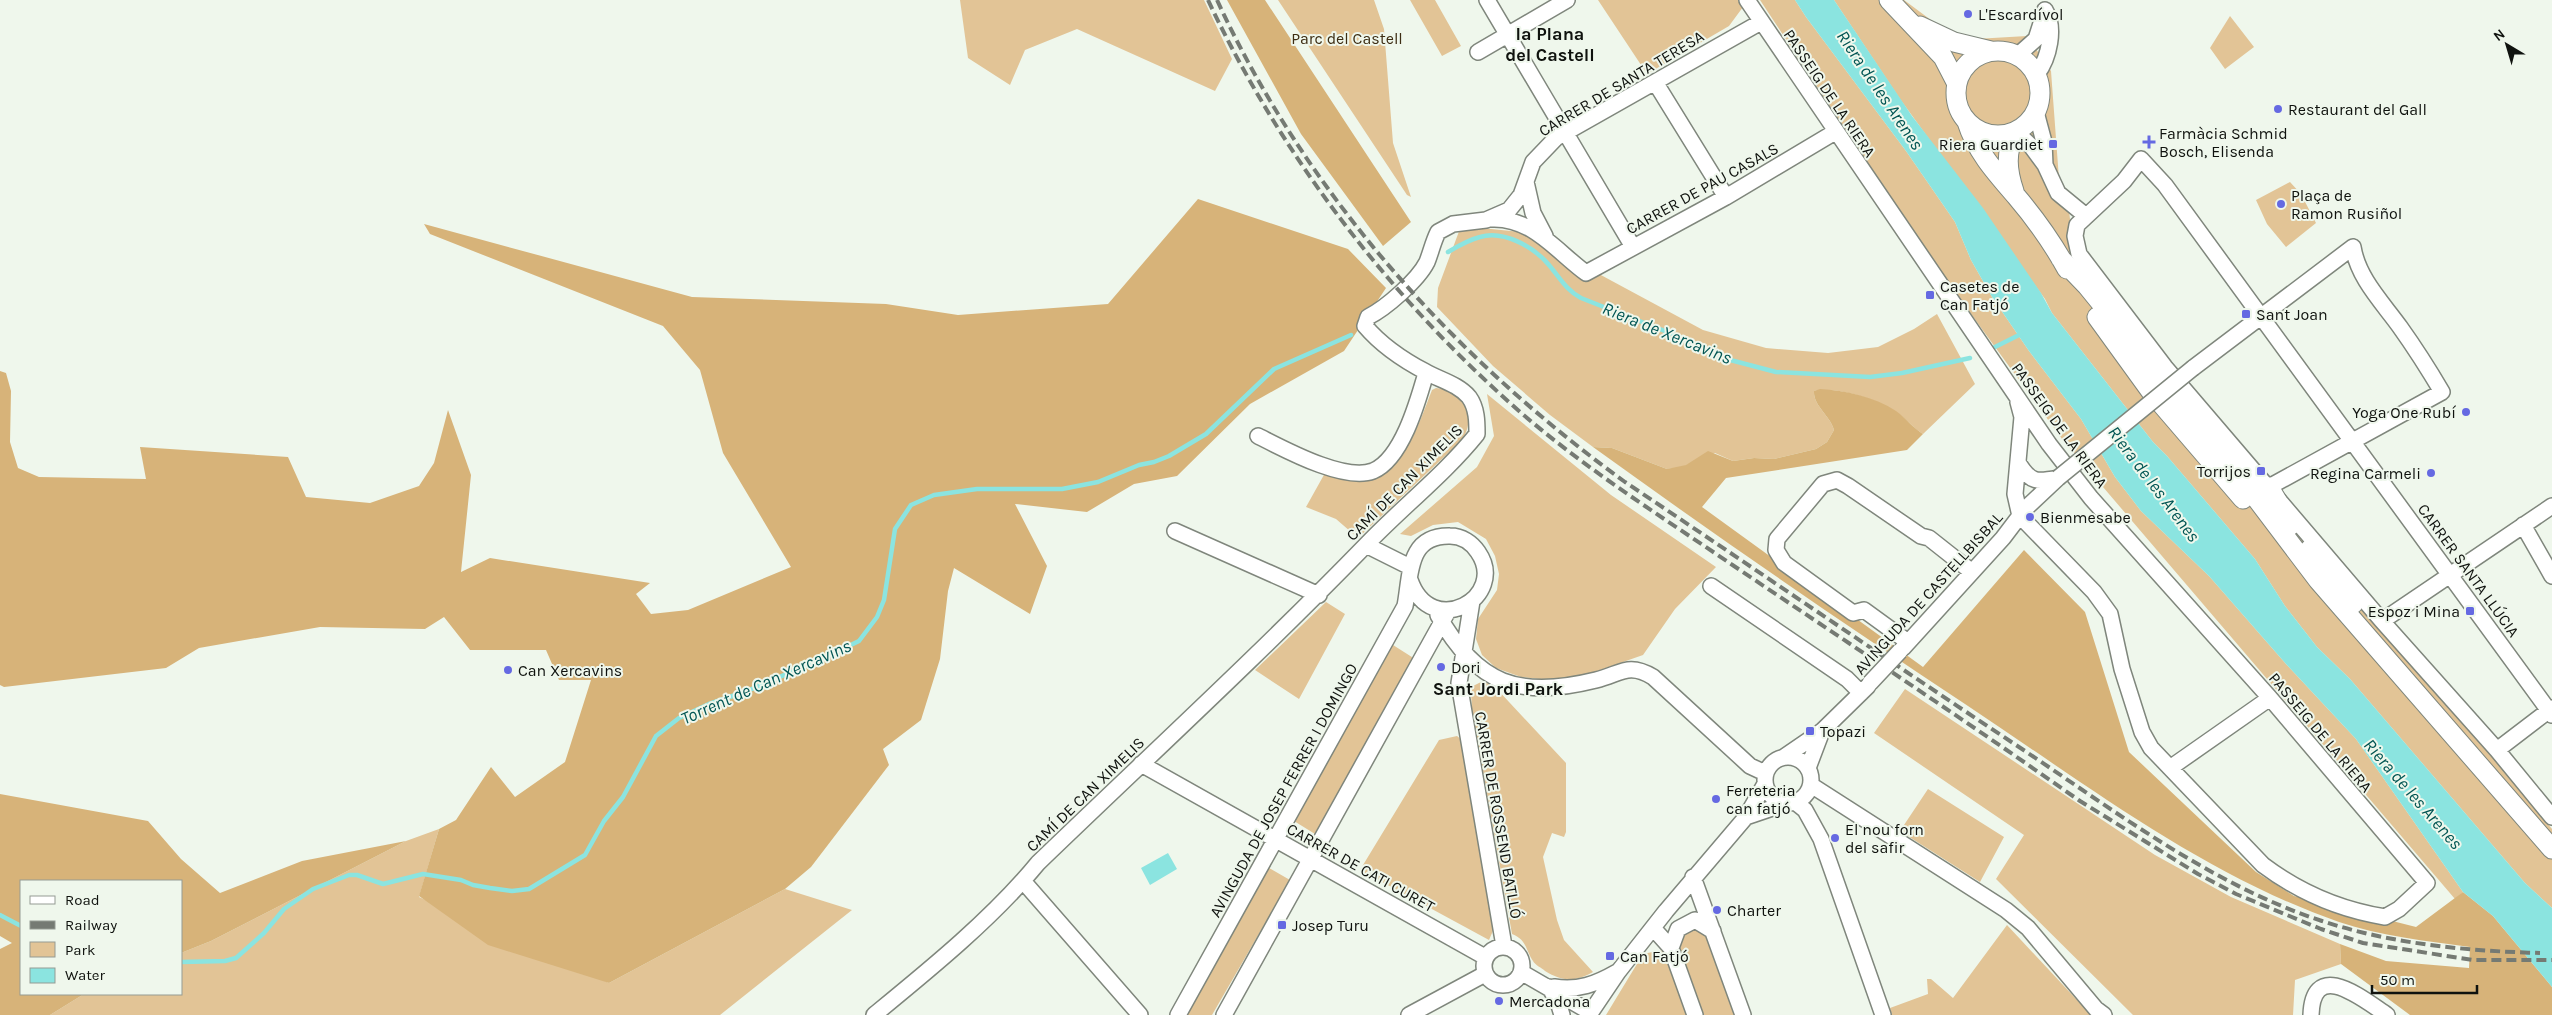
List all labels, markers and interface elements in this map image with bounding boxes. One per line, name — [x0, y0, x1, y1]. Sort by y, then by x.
place label: L'Escardívol — [1978, 5, 2063, 24]
marker: L'Escardívol — [1962, 8, 1974, 20]
north arrow — [2482, 20, 2532, 70]
district label: la Plana del Castell — [1505, 23, 1595, 66]
text: N — [2490, 25, 2508, 45]
street label: PASSEIG DE LA RIERA — [1780, 26, 1880, 161]
water label: Riera de les Arenes — [1832, 26, 1928, 154]
street label: CARRER DE SANTA TERESA — [1535, 27, 1707, 140]
park label: Parc del Castell — [1291, 29, 1403, 48]
place label: Restaurant del Gall — [2288, 100, 2427, 119]
marker: Restaurant del Gall — [2272, 103, 2284, 115]
place label: Farmàcia Schmid Bosch, Elisenda — [2159, 124, 2288, 161]
place label: Riera Guardiet — [1939, 135, 2043, 154]
marker: Farmàcia Schmid Bosch, Elisenda — [2143, 136, 2155, 148]
marker: Riera Guardiet — [2047, 138, 2059, 150]
street label: CARRER DE PAU CASALS — [1623, 139, 1782, 238]
place label: Plaça de Ramon Rusiñol — [2291, 186, 2402, 223]
marker: Plaça de Ramon Rusiñol — [2275, 198, 2287, 210]
place label: Casetes de Can Fatjó — [1940, 277, 2019, 314]
marker: Casetes de Can Fatjó — [1924, 289, 1936, 301]
water label: Riera de Xercavins — [1599, 297, 1735, 369]
place label: Sant Joan — [2256, 305, 2328, 324]
marker: Sant Joan — [2240, 308, 2252, 320]
street label: PASSEIG DE LA RIERA — [2008, 359, 2111, 492]
place label: Yoga One Rubí — [2352, 403, 2456, 422]
marker: Yoga One Rubí — [2460, 406, 2472, 418]
street label: CAMÍ DE CAN XIMELIS — [1342, 420, 1467, 545]
water label: Riera de les Arenes — [2103, 422, 2205, 546]
place label: Torrijos — [2197, 462, 2251, 481]
place label: Regina Carmeli — [2310, 464, 2421, 483]
marker: Torrijos — [2255, 465, 2267, 477]
marker: Regina Carmeli — [2425, 467, 2437, 479]
street label: CARRER SANTA LLÚCIA — [2414, 500, 2523, 641]
street label: AVINGUDA DE CASTELLBISBAL — [1850, 508, 2007, 679]
place label: Bienmesabe — [2040, 508, 2131, 527]
marker: Bienmesabe — [2024, 511, 2036, 523]
place label: Espoz i Mina — [2368, 602, 2460, 621]
marker: Espoz i Mina — [2464, 605, 2476, 617]
water label: Torrent de Can Xercavins — [677, 635, 855, 729]
place label: Dori — [1451, 658, 1481, 677]
street label: AVINGUDA DE JOSEP FERRER I DOMINGO — [1205, 660, 1361, 920]
place label: Can Xercavins — [518, 661, 622, 680]
marker: Dori — [1435, 661, 1447, 673]
marker: Can Xercavins — [502, 664, 514, 676]
street label: PASSEIG DE LA RIERA — [2265, 669, 2376, 796]
district label: Sant Jordi Park — [1433, 678, 1564, 700]
street label: CARRER DE ROSSEND BATLLÓ — [1471, 710, 1526, 920]
place label: Topazi — [1820, 722, 1866, 741]
marker: Topazi — [1804, 725, 1816, 737]
street label: CAMÍ DE CAN XIMELIS — [1022, 733, 1148, 856]
water label: Riera de les Arenes — [2359, 734, 2467, 854]
place label: Ferreteria can fatjó — [1726, 781, 1796, 818]
marker: Ferreteria can fatjó — [1710, 793, 1722, 805]
street label: CARRER DE CATI CURET — [1283, 819, 1438, 916]
place label: El nou forn del safir — [1845, 820, 1924, 857]
marker: El nou forn del safir — [1829, 832, 1841, 844]
legend — [20, 880, 182, 995]
text: Road — [65, 891, 100, 909]
place label: Charter — [1727, 901, 1781, 920]
marker: Charter — [1711, 904, 1723, 916]
text: Railway — [65, 916, 117, 934]
place label: Josep Turu — [1292, 916, 1369, 935]
marker: Josep Turu — [1276, 919, 1288, 931]
text: Park — [65, 941, 95, 959]
place label: Can Fatjó — [1620, 947, 1689, 966]
marker: Can Fatjó — [1604, 950, 1616, 962]
scale bar — [2372, 962, 2477, 994]
text: Water — [65, 966, 106, 984]
text: 50 m — [2380, 971, 2415, 989]
place label: Mercadona — [1509, 992, 1590, 1011]
marker: Mercadona — [1493, 995, 1505, 1007]

